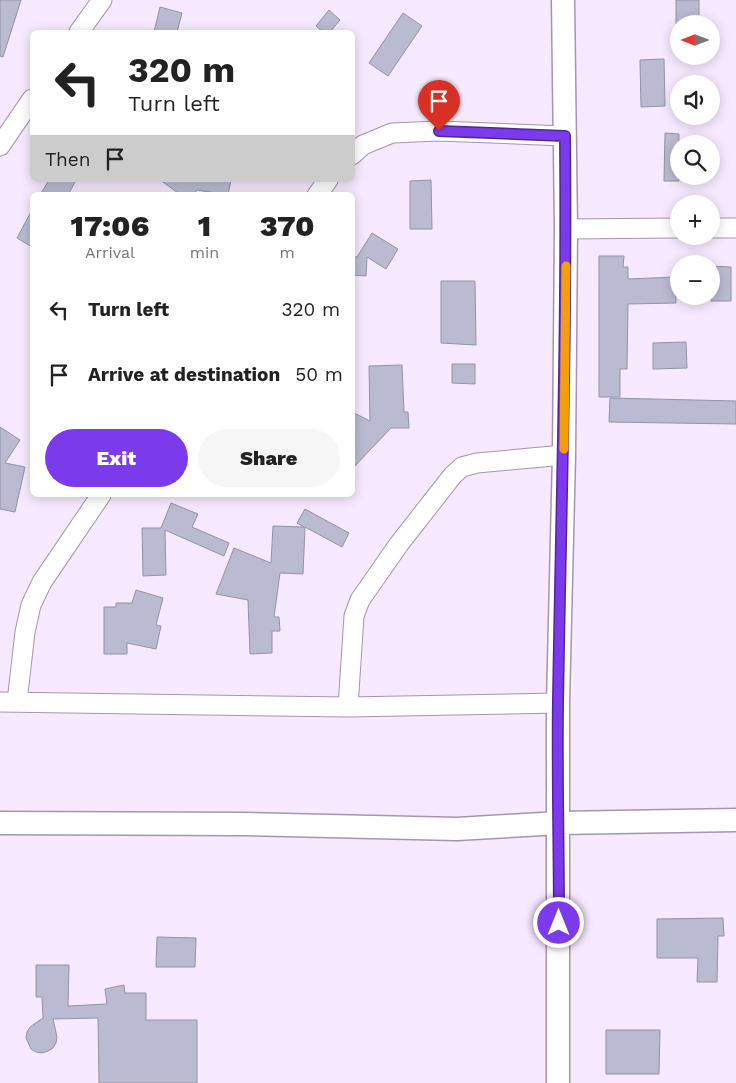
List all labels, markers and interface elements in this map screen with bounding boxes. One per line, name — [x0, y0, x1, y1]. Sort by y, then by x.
north arrow — [670, 15, 720, 65]
map controls — [670, 15, 720, 305]
text: 320 m — [128, 49, 235, 91]
icon: left — [45, 50, 110, 115]
button: sound — [670, 75, 720, 125]
pin — [418, 80, 460, 131]
icon: arrive — [425, 87, 453, 115]
text: Turn left — [128, 91, 220, 116]
button: search — [670, 135, 720, 185]
icon: arrive — [101, 145, 129, 173]
text: Then — [45, 148, 91, 171]
button: + — [670, 195, 720, 245]
text: 17:06 — [71, 208, 149, 243]
text: 1 — [198, 208, 211, 243]
text: 370 — [260, 208, 314, 243]
text: Arrival — [85, 243, 135, 262]
text: min — [190, 243, 219, 262]
text: m — [279, 243, 295, 262]
button: − — [670, 255, 720, 305]
icon: left — [45, 296, 73, 324]
text: Turn left — [88, 298, 169, 321]
text: 320 m — [281, 298, 340, 321]
icon: arrive — [45, 361, 73, 389]
text: Arrive at destination — [88, 363, 280, 386]
text: 50 m — [295, 363, 343, 386]
button: Exit — [45, 429, 188, 487]
button: Share — [198, 429, 340, 487]
position arrow — [532, 896, 584, 948]

